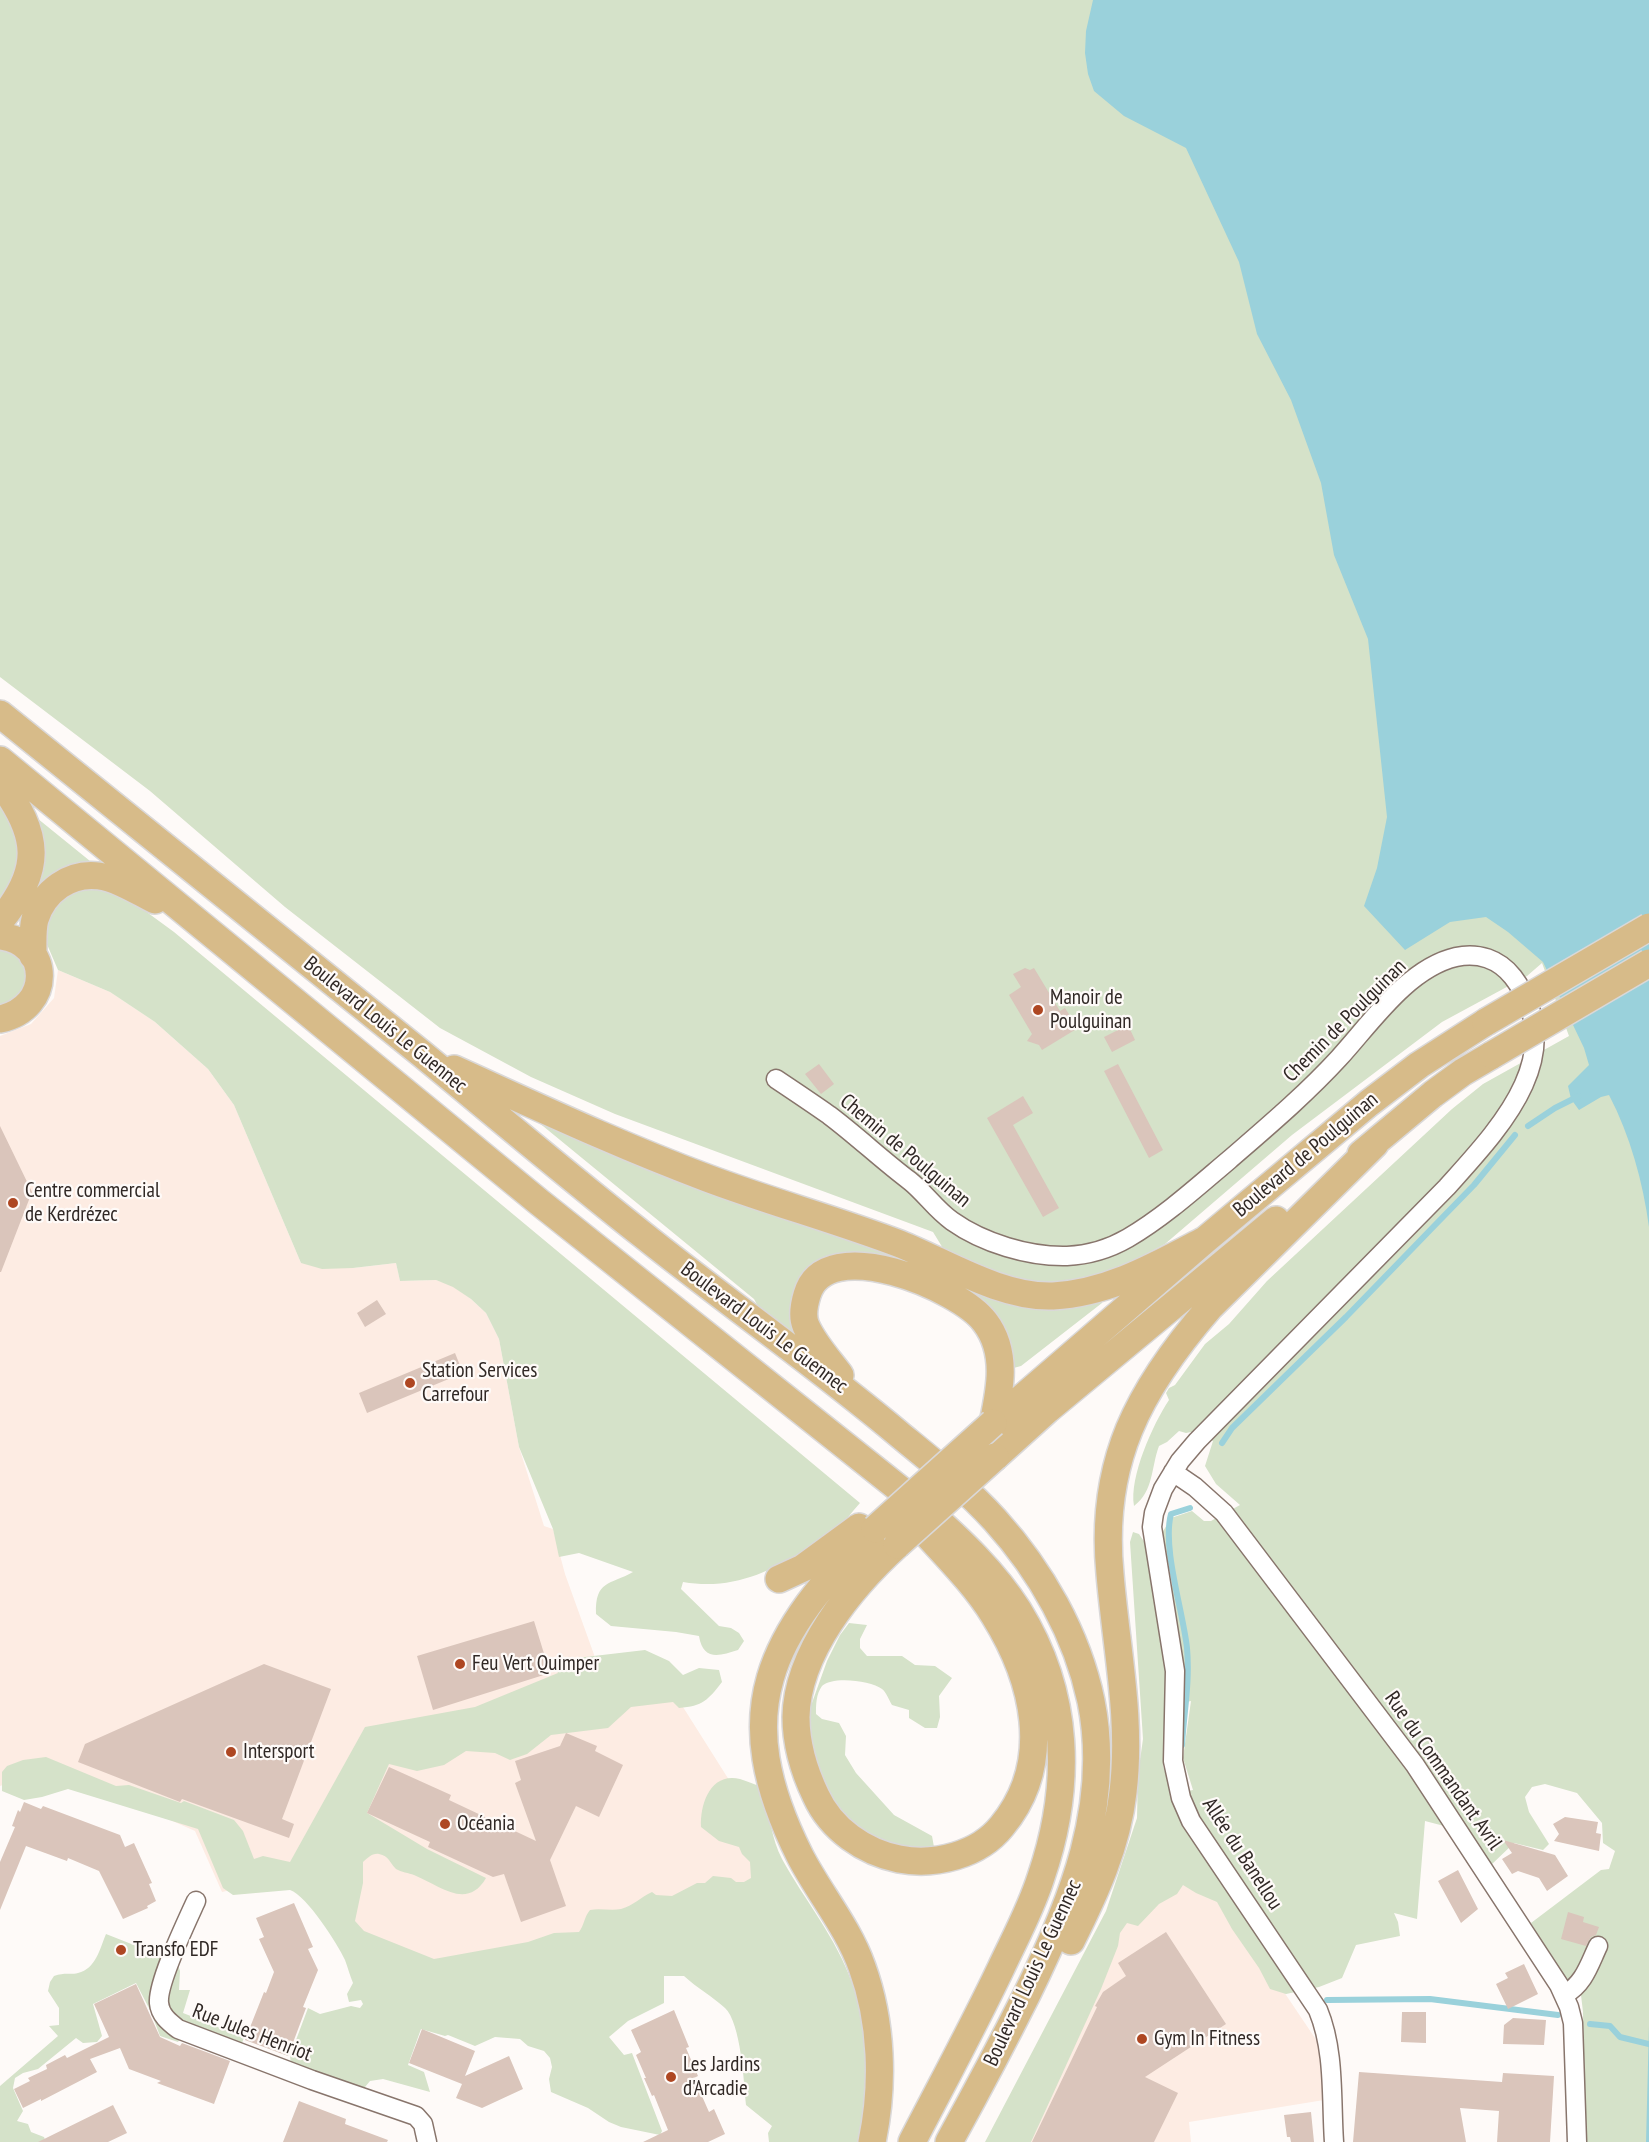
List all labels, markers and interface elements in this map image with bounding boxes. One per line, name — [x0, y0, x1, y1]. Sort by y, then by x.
street label: Boulevard Louis Le Guennec — [298, 951, 472, 1099]
street label: Chemin de Poulguinan — [1278, 954, 1412, 1088]
place label: Manoir de Poulguinan — [1050, 985, 1132, 1035]
marker: Manoir de Poulguinan — [1031, 1003, 1045, 1017]
street label: Boulevard de Poulguinan — [1229, 1087, 1383, 1223]
street label: Chemin de Poulguinan — [834, 1089, 976, 1213]
place label: Centre commercial de Kerdrézec — [25, 1178, 160, 1228]
marker: Centre commercial de Kerdrézec — [6, 1196, 20, 1210]
street label: Boulevard Louis Le Guennec — [675, 1257, 853, 1399]
place label: Station Services Carrefour — [422, 1358, 537, 1408]
marker: Station Services Carrefour — [403, 1376, 417, 1390]
place label: Feu Vert Quimper — [472, 1651, 599, 1677]
marker: Feu Vert Quimper — [453, 1657, 467, 1671]
street label: Rue du Commandant Avril — [1379, 1687, 1507, 1855]
place label: Intersport — [243, 1739, 314, 1765]
marker: Intersport — [224, 1745, 238, 1759]
street label: Allée du Banellou — [1197, 1793, 1287, 1915]
place label: Océania — [457, 1811, 515, 1837]
marker: Océania — [438, 1817, 452, 1831]
street label: Boulevard Louis Le Guennec — [979, 1876, 1087, 2070]
place label: Transfo EDF — [133, 1937, 219, 1963]
marker: Transfo EDF — [114, 1943, 128, 1957]
street label: Rue Jules Henriot — [189, 1999, 315, 2067]
place label: Gym In Fitness — [1154, 2026, 1260, 2052]
marker: Gym In Fitness — [1135, 2032, 1149, 2046]
place label: Les Jardins d'Arcadie — [683, 2052, 760, 2102]
marker: Les Jardins d'Arcadie — [664, 2070, 678, 2084]

